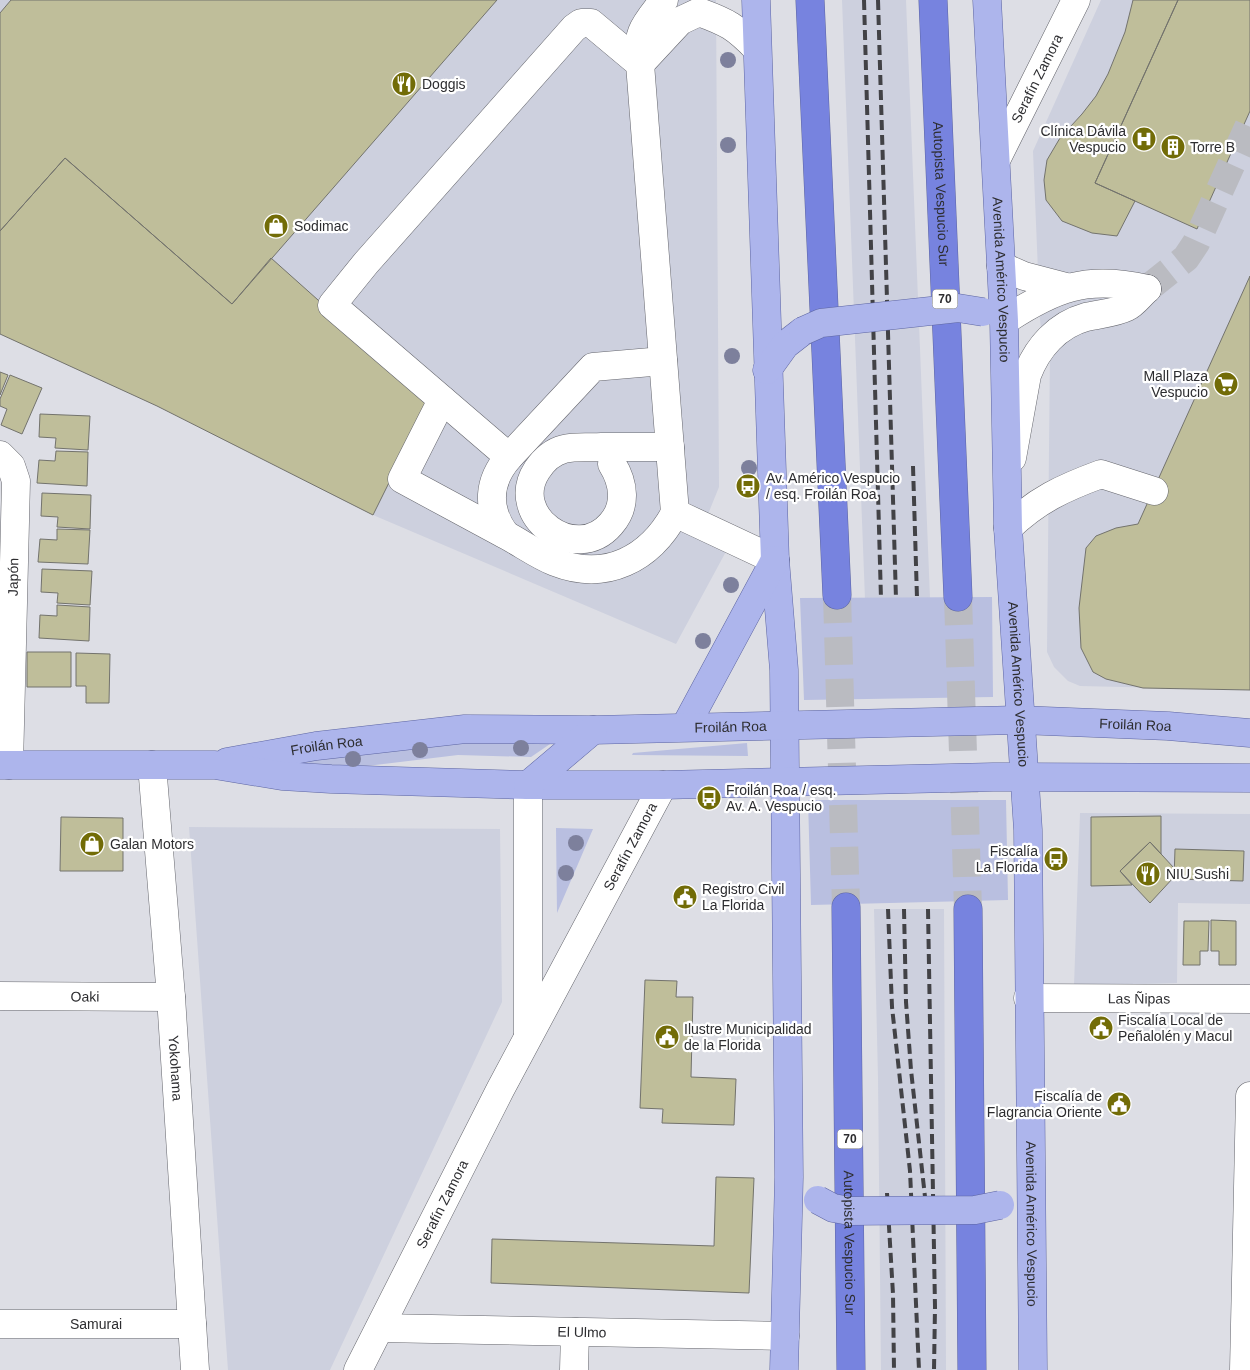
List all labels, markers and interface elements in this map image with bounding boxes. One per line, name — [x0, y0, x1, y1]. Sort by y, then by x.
street label: Serafín Zamora — [1008, 31, 1066, 126]
restaurant icon: Doggis — [391, 71, 417, 97]
place label: Doggis — [422, 76, 466, 92]
street label: Autopista Vespucio Sur — [930, 121, 952, 267]
place label: Clínica Dávila Vespucio — [1040, 123, 1126, 155]
hospital icon: Clínica Dávila Vespucio — [1131, 126, 1157, 152]
building icon: Torre B — [1160, 134, 1186, 160]
place label: Torre B — [1190, 139, 1235, 155]
street label: Avenida Américo Vespucio — [989, 196, 1013, 363]
shop icon: Sodimac — [263, 213, 289, 239]
place label: Sodimac — [294, 218, 348, 234]
road number: 70 — [932, 290, 958, 308]
place label: Mall Plaza Vespucio — [1143, 368, 1208, 400]
supermarket icon: Mall Plaza Vespucio — [1213, 371, 1239, 397]
place label: Av. Américo Vespucio / esq. Froilán Roa — [766, 470, 900, 502]
bus stop icon: Av. Américo Vespucio / esq. Froilán Roa — [735, 473, 761, 499]
street label: Japón — [5, 558, 21, 596]
street label: Avenida Américo Vespucio — [1005, 601, 1032, 768]
street label: Froilán Roa — [1099, 715, 1172, 734]
street label: Froilán Roa — [694, 718, 767, 736]
street label: Froilán Roa — [289, 733, 364, 758]
place label: Froilán Roa / esq. Av. A. Vespucio — [726, 782, 837, 814]
bus stop icon: Froilán Roa / esq. Av. A. Vespucio — [696, 785, 722, 811]
street label: Serafín Zamora — [600, 800, 660, 893]
shop icon: Galan Motors — [79, 831, 105, 857]
place label: Galan Motors — [110, 836, 194, 852]
place label: Fiscalía La Florida — [976, 843, 1038, 875]
bus stop icon: Fiscalía La Florida — [1043, 846, 1069, 872]
restaurant icon: NIU Sushi — [1135, 861, 1161, 887]
place label: NIU Sushi — [1166, 866, 1229, 882]
place label: Registro Civil La Florida — [702, 881, 784, 913]
public building icon: Registro Civil La Florida — [672, 884, 698, 910]
street label: Oaki — [71, 988, 99, 1005]
street label: Las Ñipas — [1108, 990, 1170, 1007]
place label: Fiscalía Local de Peñalolén y Macul — [1118, 1012, 1232, 1044]
public building icon: Fiscalía Local de Peñalolén y Macul — [1088, 1015, 1114, 1041]
place label: Ilustre Municipalidad de la Florida — [684, 1021, 812, 1053]
public building icon: Ilustre Municipalidad de la Florida — [654, 1024, 680, 1050]
street label: Yokohama — [165, 1035, 186, 1102]
place label: Fiscalía de Flagrancia Oriente — [987, 1088, 1102, 1120]
public building icon: Fiscalía de Flagrancia Oriente — [1106, 1091, 1132, 1117]
road number: 70 — [838, 1130, 862, 1148]
street label: Avenida Américo Vespucio — [1023, 1141, 1040, 1307]
street label: Serafín Zamora — [413, 1157, 471, 1251]
street label: Autopista Vespucio Sur — [841, 1170, 858, 1316]
street label: Samurai — [70, 1316, 122, 1332]
street label: El Ulmo — [557, 1324, 607, 1340]

